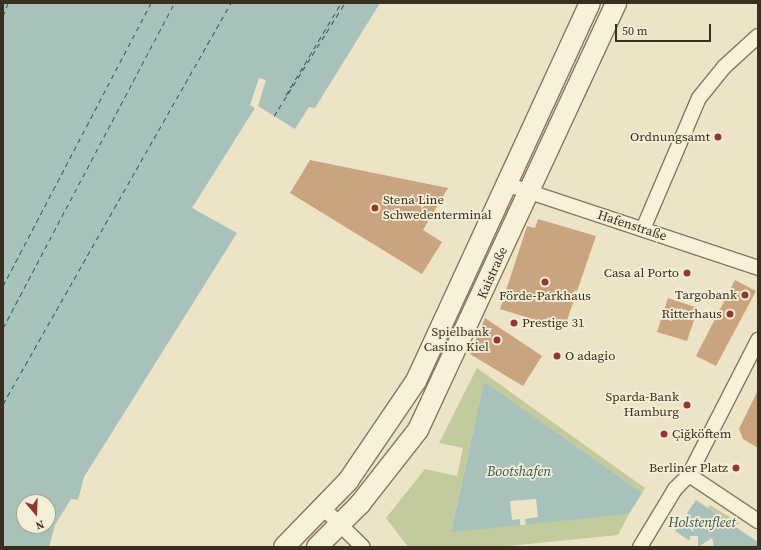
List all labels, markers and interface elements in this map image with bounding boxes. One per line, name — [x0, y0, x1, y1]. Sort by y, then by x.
scale bar — [617, 16, 713, 42]
text: 50 m — [622, 23, 648, 39]
place label: Ordnungsamt — [630, 129, 710, 145]
marker: Ordnungsamt — [713, 132, 723, 142]
place label: Stena Line Schwedenterminal — [383, 193, 492, 224]
marker: Stena Line Schwedenterminal — [370, 203, 380, 213]
street label: Hafenstraße — [596, 208, 668, 244]
street label: Kaistraße — [475, 245, 511, 301]
place label: Casa al Porto — [604, 265, 679, 281]
marker: Casa al Porto — [682, 268, 692, 278]
marker: Förde-Parkhaus — [540, 277, 550, 287]
place label: Targobank — [675, 287, 737, 303]
place label: Förde-Parkhaus — [499, 288, 591, 304]
marker: Targobank — [740, 290, 750, 300]
place label: Ritterhaus — [661, 306, 722, 322]
marker: Ritterhaus — [725, 309, 735, 319]
place label: Prestige 31 — [522, 315, 585, 331]
marker: Prestige 31 — [509, 318, 519, 328]
place label: Spielbank Casino Kiel — [424, 325, 489, 356]
marker: Spielbank Casino Kiel — [492, 335, 502, 345]
place label: O adagio — [565, 348, 615, 364]
marker: O adagio — [552, 351, 562, 361]
place label: Sparda-Bank Hamburg — [605, 390, 679, 421]
marker: Sparda-Bank Hamburg — [682, 400, 692, 410]
place label: Çiğköftem — [672, 426, 731, 442]
marker: Çiğköftem — [659, 429, 669, 439]
place label: Berliner Platz — [649, 460, 728, 476]
water label: Bootshafen — [487, 463, 551, 479]
marker: Berliner Platz — [731, 463, 741, 473]
north arrow — [16, 494, 56, 534]
water label: Holstenfleet — [668, 514, 736, 530]
text: N — [34, 516, 46, 533]

